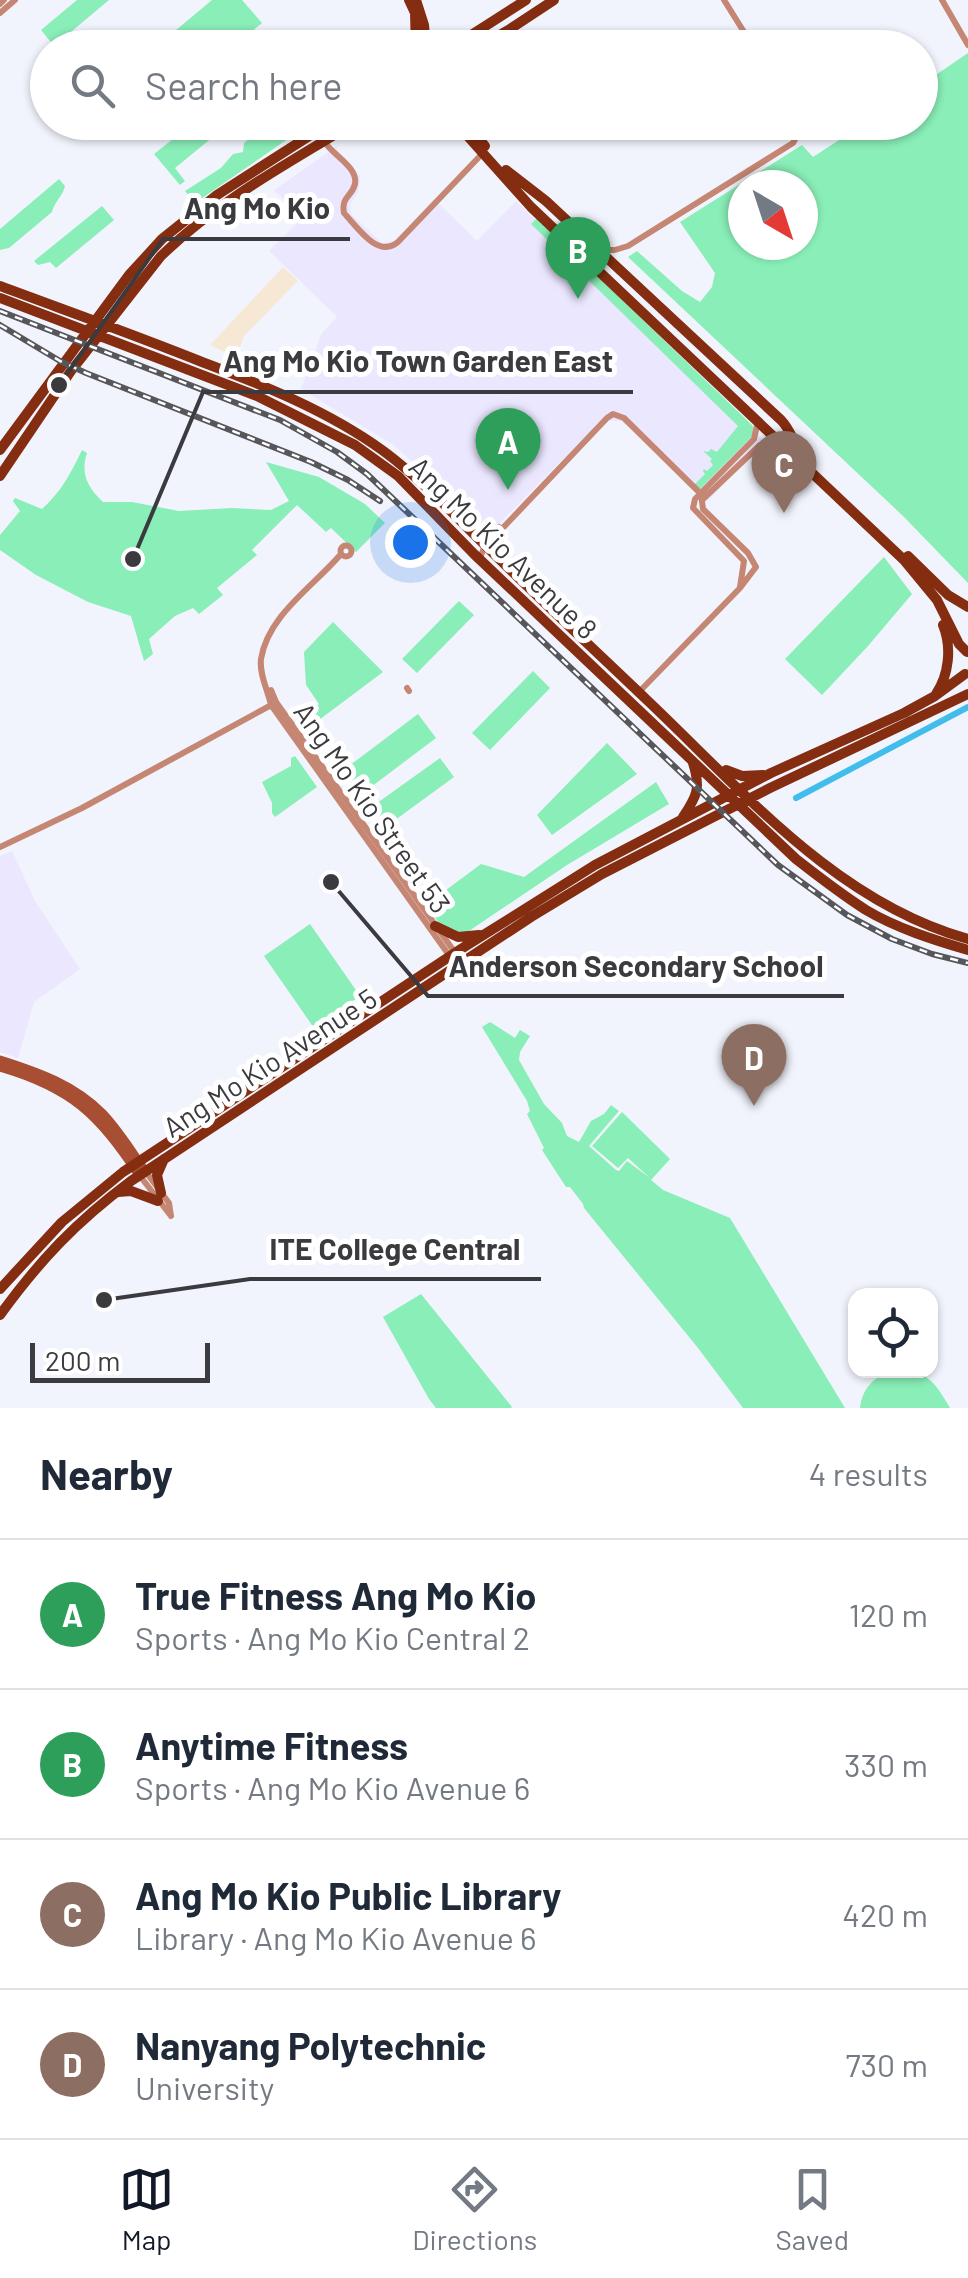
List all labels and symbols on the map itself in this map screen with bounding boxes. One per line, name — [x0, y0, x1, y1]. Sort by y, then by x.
north arrow — [728, 170, 818, 260]
callout: Ang Mo Kio — [163, 179, 350, 239]
text: Ang Mo Kio — [184, 189, 330, 225]
pin: B — [546, 216, 610, 299]
callout: Ang Mo Kio Town Garden East — [203, 332, 633, 392]
text: Ang Mo Kio Town Garden East — [223, 342, 613, 378]
pin: A — [476, 408, 540, 490]
pin: C — [752, 430, 816, 513]
street label: Ang Mo Kio Avenue 8 — [403, 449, 605, 646]
your location — [385, 517, 436, 568]
street label: Ang Mo Kio Street 53 — [287, 695, 458, 919]
callout: Anderson Secondary School — [428, 936, 844, 996]
text: Anderson Secondary School — [448, 947, 824, 983]
street label: Ang Mo Kio Avenue 5 — [156, 980, 383, 1144]
pin: D — [722, 1024, 786, 1106]
callout: ITE College Central — [250, 1219, 541, 1279]
text: ITE College Central — [270, 1230, 520, 1266]
scale bar — [30, 1338, 210, 1382]

